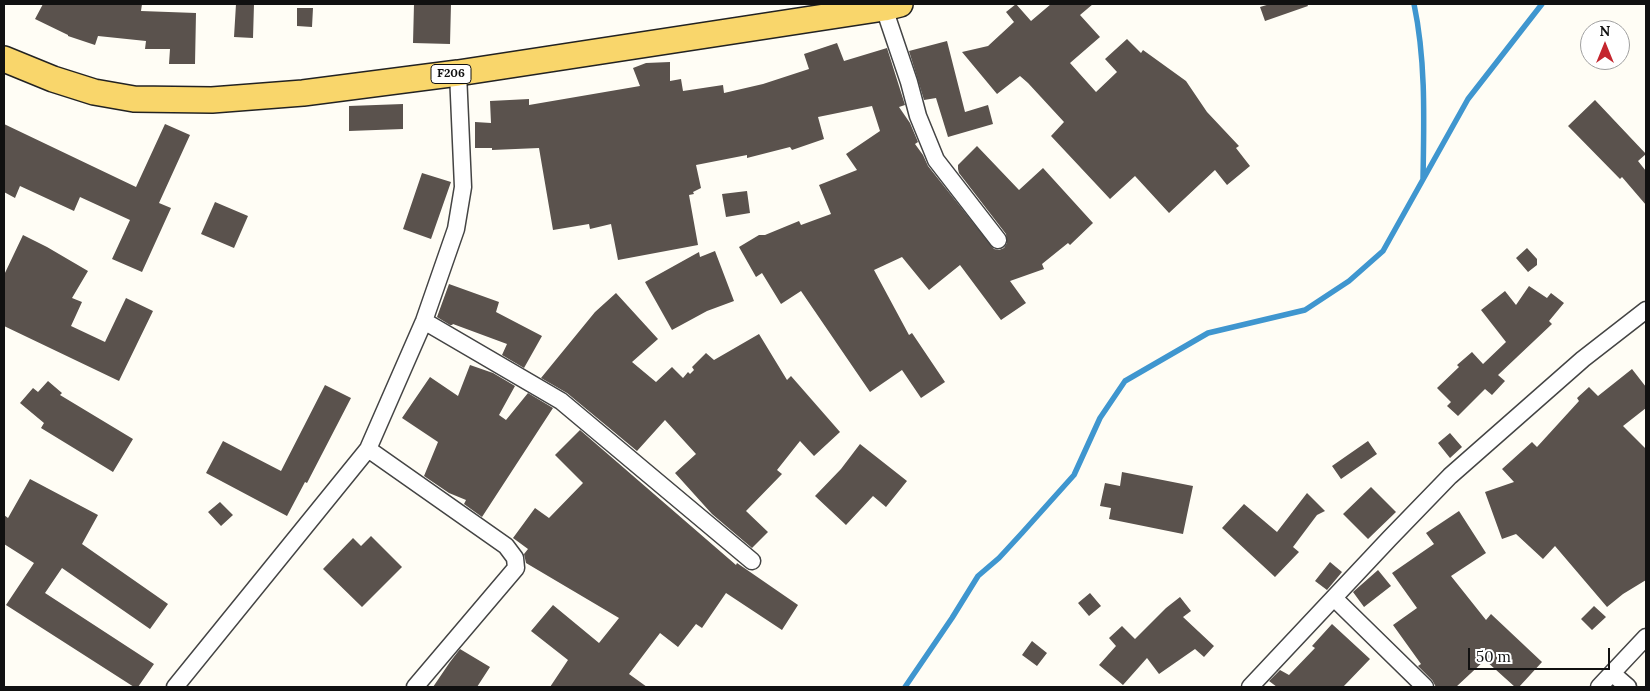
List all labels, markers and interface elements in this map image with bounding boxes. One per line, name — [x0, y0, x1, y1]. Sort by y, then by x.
north arrow — [1580, 20, 1630, 70]
text: N — [1600, 22, 1610, 40]
road number: F206 — [431, 64, 471, 84]
scale bar — [1470, 638, 1612, 670]
text: 50 m — [1476, 647, 1511, 666]

